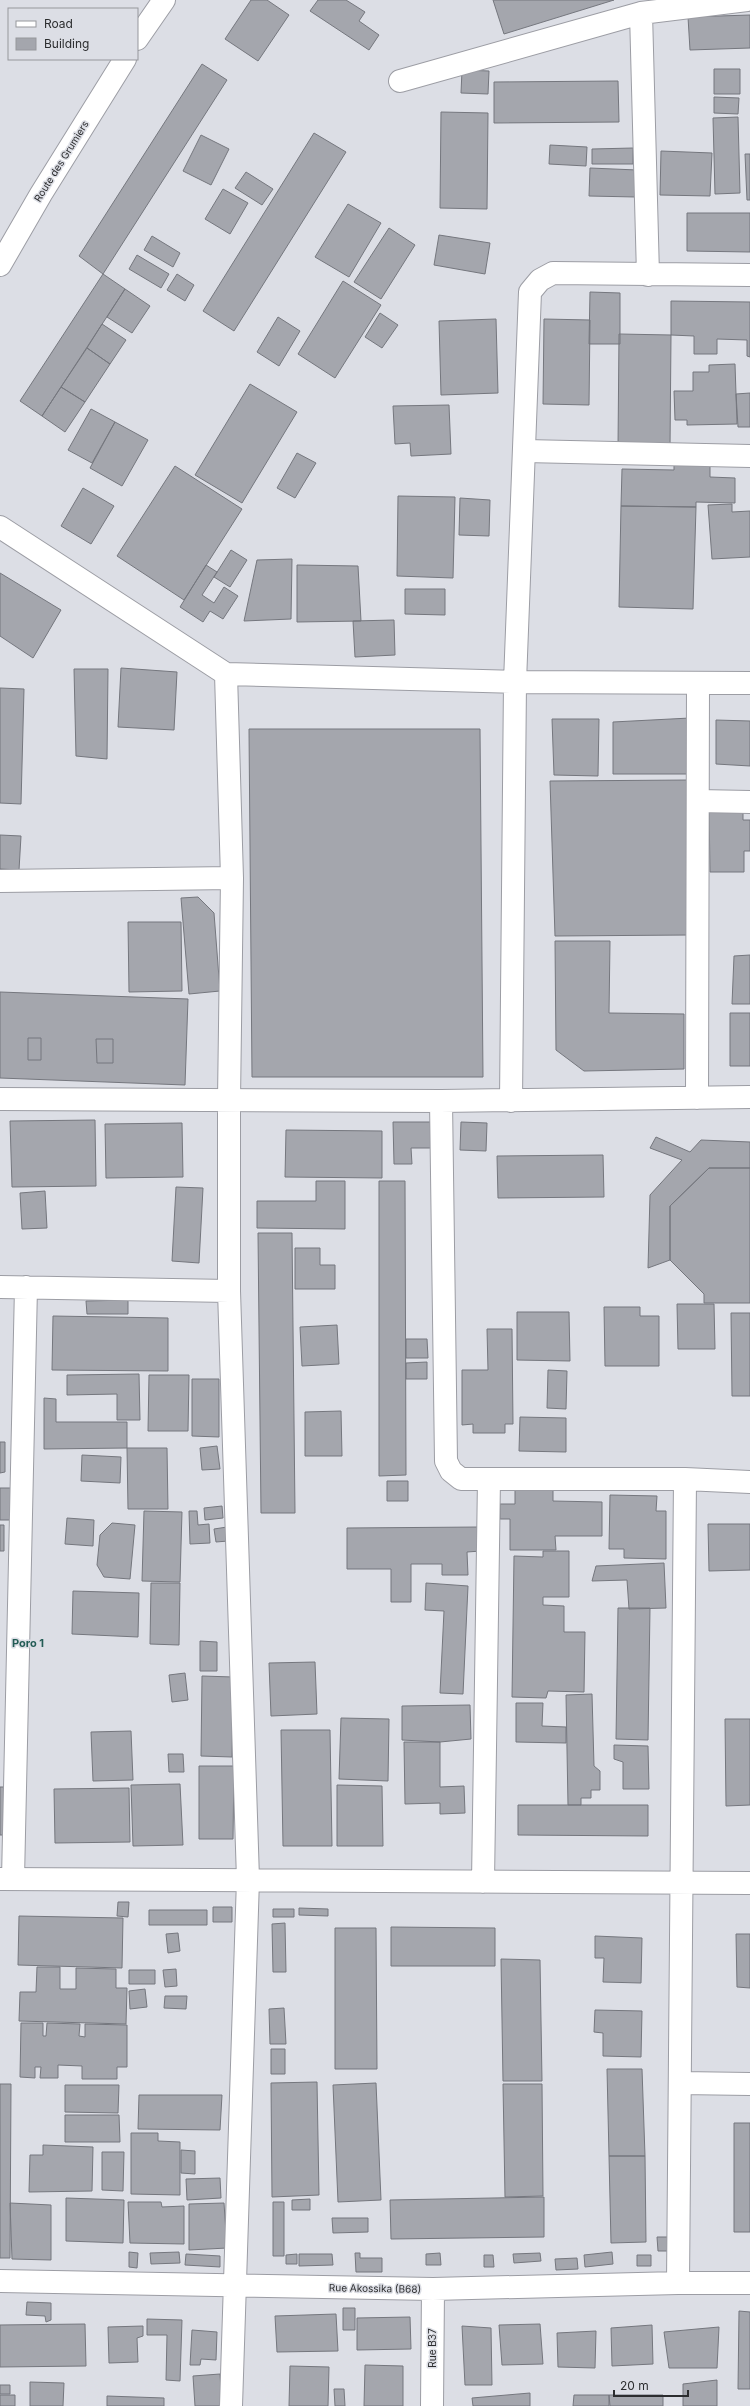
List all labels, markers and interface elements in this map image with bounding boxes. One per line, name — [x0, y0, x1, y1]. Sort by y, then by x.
legend — [8, 8, 138, 60]
text: Road — [44, 16, 73, 31]
text: Building — [44, 36, 89, 51]
street label: Route des Grumiers — [31, 118, 91, 204]
district label: Poro 1 — [12, 1636, 44, 1650]
street label: Rue Akossika (B68) — [329, 2281, 421, 2295]
street label: Rue B37 — [426, 2328, 438, 2368]
scale bar — [614, 2372, 688, 2398]
text: 20 m — [620, 2378, 649, 2393]

